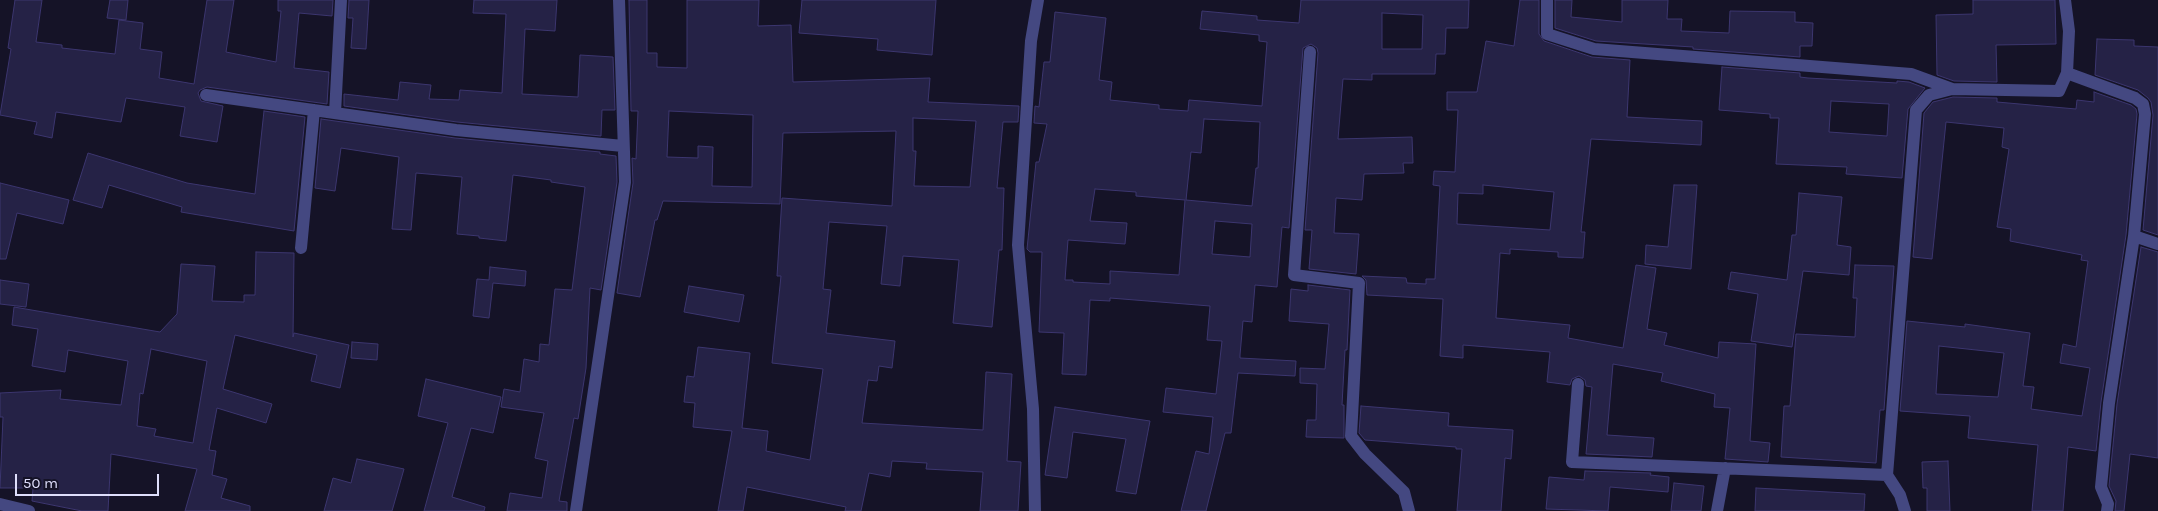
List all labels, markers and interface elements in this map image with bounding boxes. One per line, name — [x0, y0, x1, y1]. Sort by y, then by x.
scale bar — [18, 464, 161, 496]
text: 50 m — [23, 474, 58, 492]

